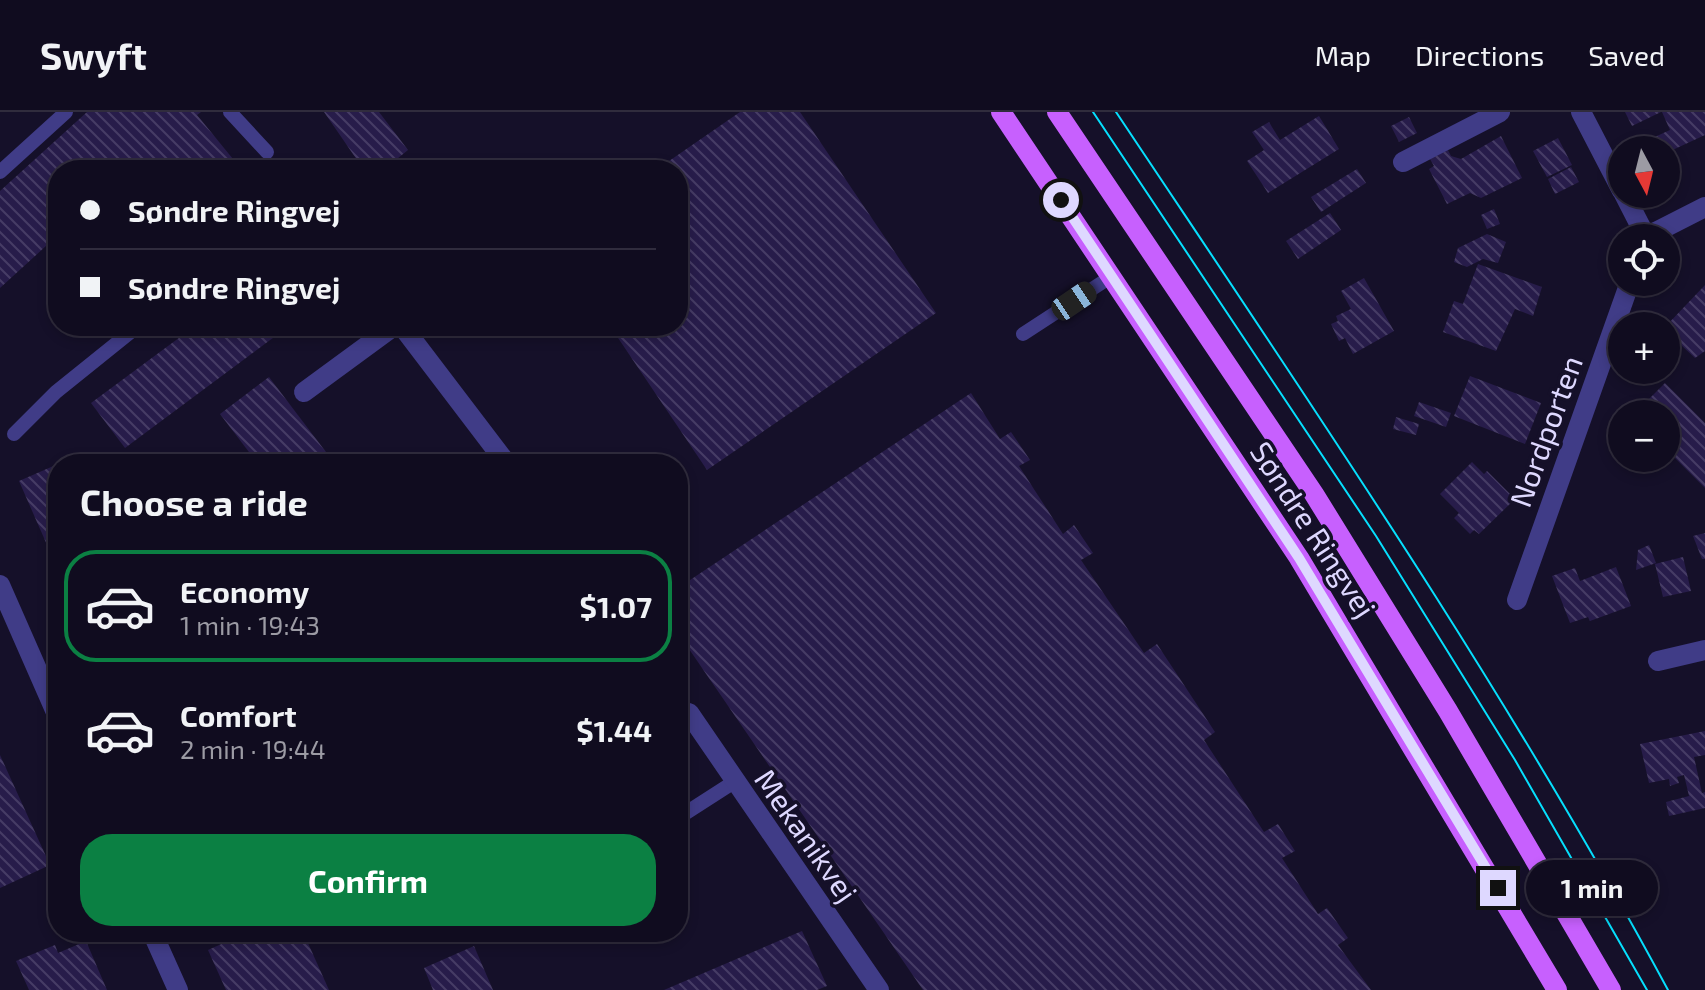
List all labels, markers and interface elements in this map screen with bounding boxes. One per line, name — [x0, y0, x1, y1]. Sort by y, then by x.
text: Swyft — [40, 32, 147, 78]
text: Map — [1315, 38, 1371, 72]
text: Directions — [1415, 38, 1544, 72]
text: Saved — [1588, 38, 1665, 72]
north arrow — [1608, 136, 1680, 208]
map controls — [1608, 136, 1680, 472]
route start — [1043, 182, 1079, 218]
text: Søndre Ringvej — [128, 192, 340, 228]
button: locate — [1608, 224, 1680, 296]
text: Søndre Ringvej — [128, 269, 340, 305]
car — [1047, 278, 1101, 324]
button: + — [1608, 312, 1680, 384]
street label: Nordporten — [1501, 350, 1589, 512]
button: − — [1608, 400, 1680, 472]
street label: Søndre Ringvej — [1244, 434, 1384, 624]
text: Choose a ride — [80, 480, 308, 523]
icon: car — [84, 570, 156, 642]
text: Economy — [180, 573, 309, 609]
text: $1.07 — [580, 588, 652, 624]
text: 1 min · 19:43 — [180, 609, 320, 640]
icon: car — [84, 694, 156, 766]
text: Comfort — [180, 697, 297, 733]
text: $1.44 — [576, 712, 652, 748]
text: 2 min · 19:44 — [180, 733, 326, 764]
street label: Mekanikvej — [748, 762, 866, 908]
button: Confirm — [80, 834, 656, 926]
callout: 1 min — [1526, 860, 1658, 916]
route end — [1480, 870, 1516, 906]
text: 1 min — [1561, 872, 1623, 903]

